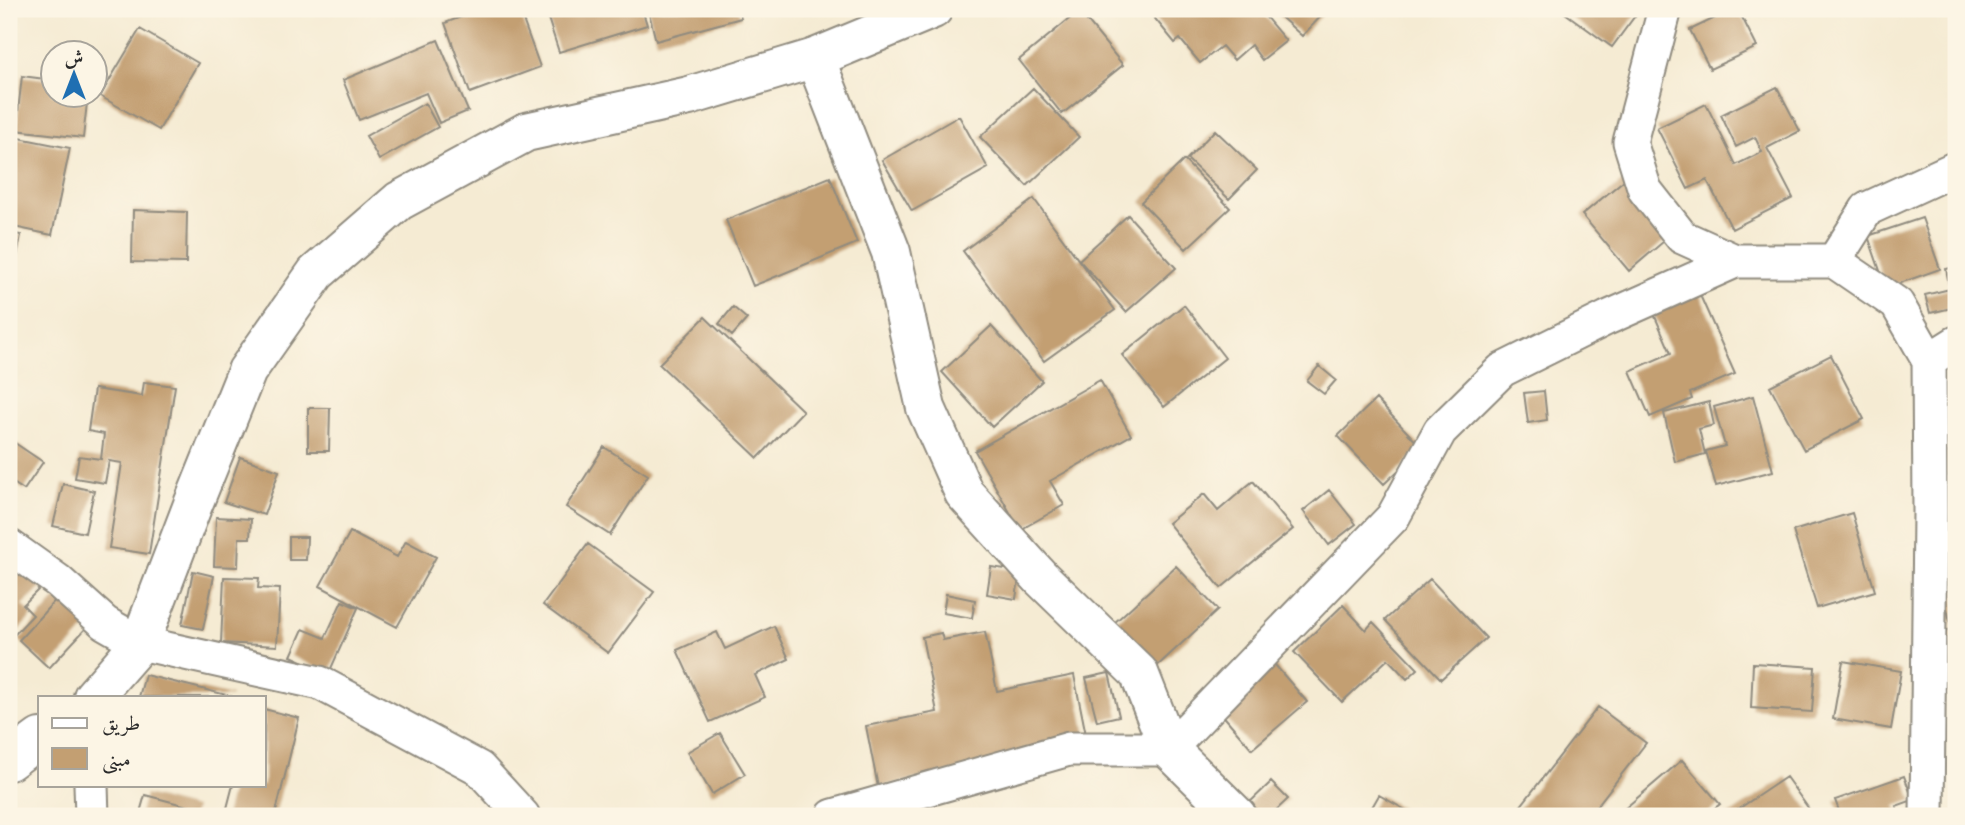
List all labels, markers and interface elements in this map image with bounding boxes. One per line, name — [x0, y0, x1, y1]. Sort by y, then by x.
north arrow — [38, 38, 108, 108]
text: ش — [65, 46, 83, 72]
legend — [38, 696, 266, 786]
text: طريق — [102, 710, 140, 739]
text: مبنى — [102, 746, 131, 775]

